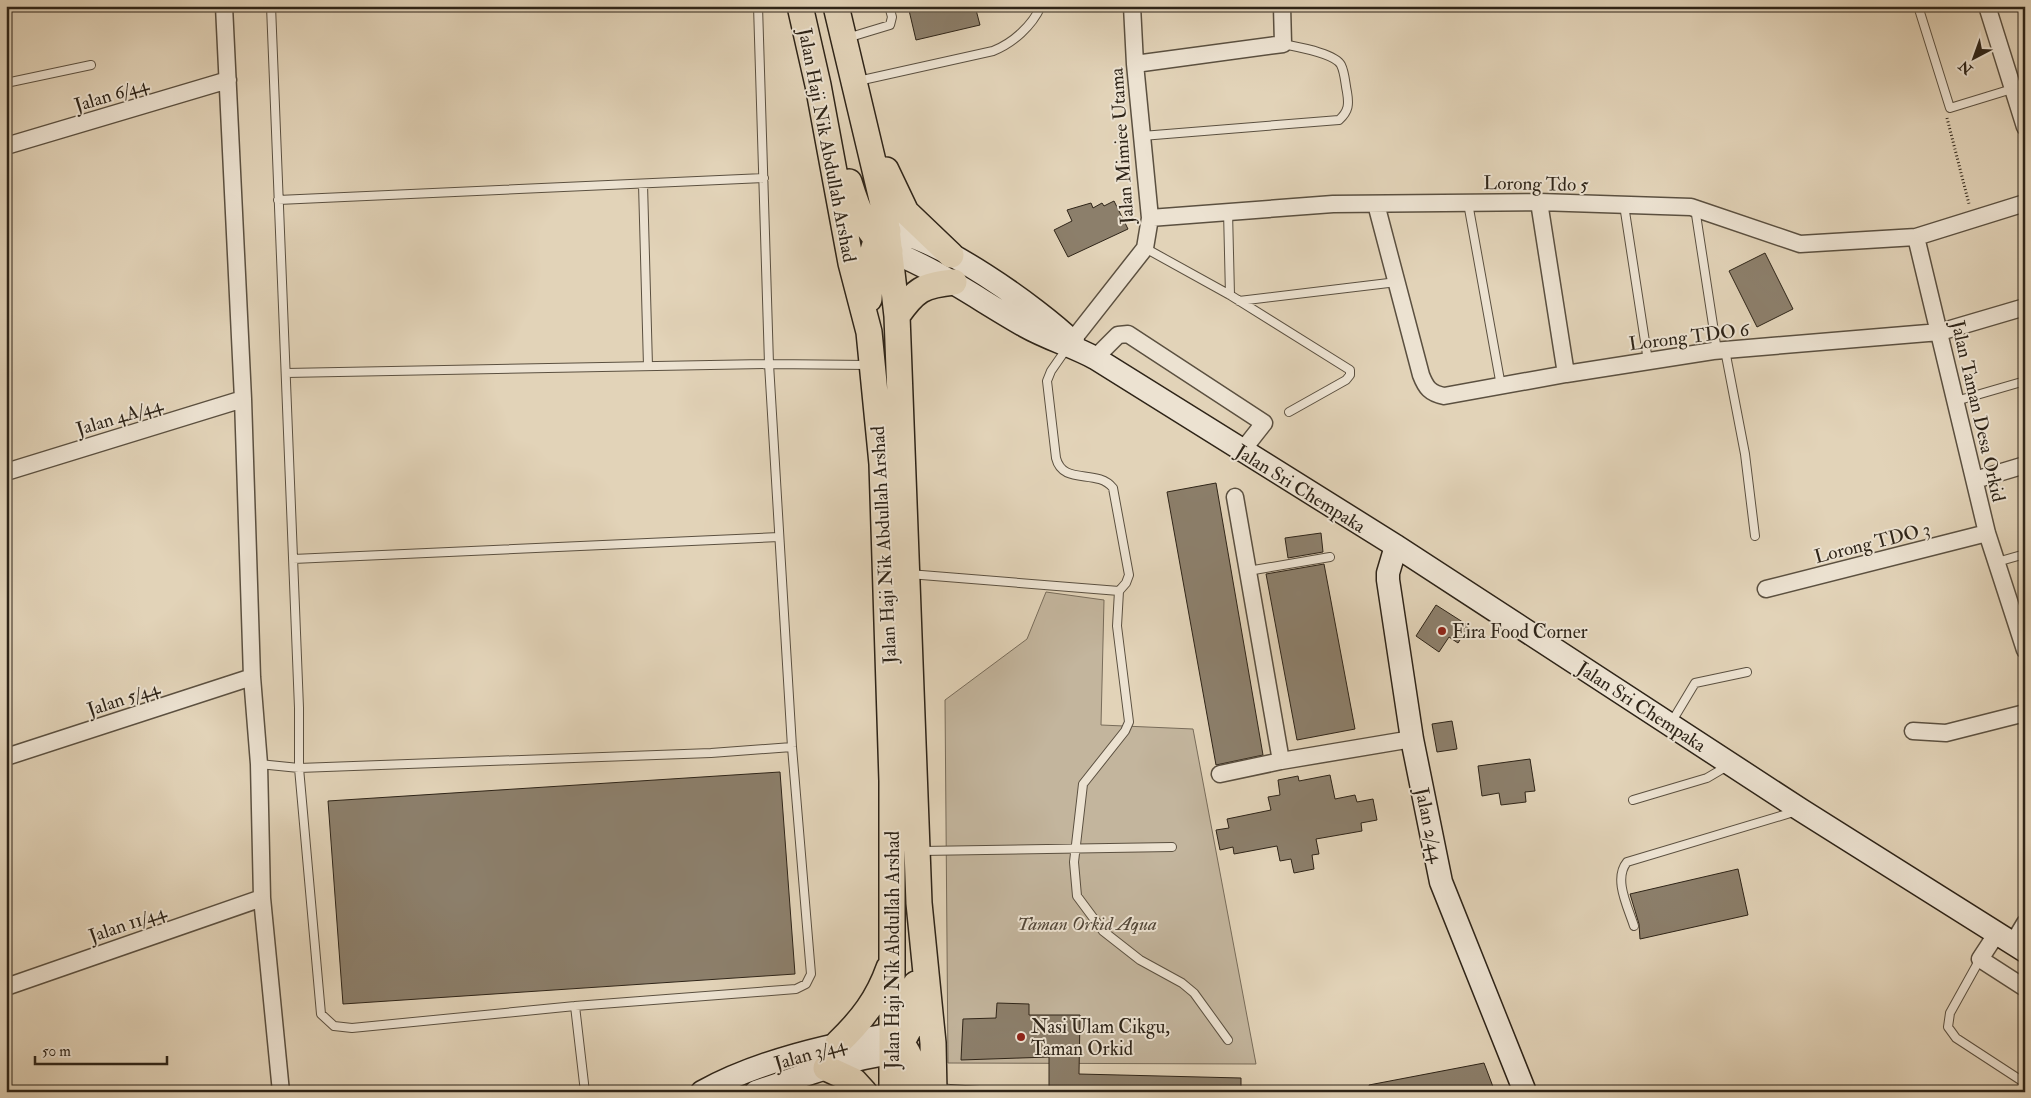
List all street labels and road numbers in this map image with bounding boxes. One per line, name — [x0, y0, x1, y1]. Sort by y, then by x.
street label: Jalan Haji Nik Abdullah Arshad — [792, 25, 862, 265]
street label: Jalan Mimiee Utama — [1105, 67, 1140, 226]
street label: Jalan 6/44 — [70, 72, 152, 118]
street label: Lorong Tdo 5 — [1483, 171, 1589, 197]
street label: Jalan Taman Desa Orkid — [1945, 317, 2011, 505]
street label: Lorong TDO 6 — [1628, 318, 1752, 356]
street label: Jalan 4A/44 — [72, 392, 166, 442]
street label: Jalan Haji Nik Abdullah Arshad — [866, 425, 902, 666]
street label: Jalan Sri Chempaka — [1230, 439, 1370, 539]
street label: Lorong TDO 3 — [1812, 517, 1933, 569]
street label: Jalan Sri Chempaka — [1571, 656, 1711, 758]
street label: Jalan 5/44 — [83, 676, 163, 722]
street label: Jalan 2/44 — [1409, 784, 1449, 866]
street label: Jalan Haji Nik Abdullah Arshad — [881, 830, 905, 1070]
street label: Jalan 11/44 — [85, 899, 170, 949]
street label: Jalan 3/44 — [771, 1032, 850, 1076]

